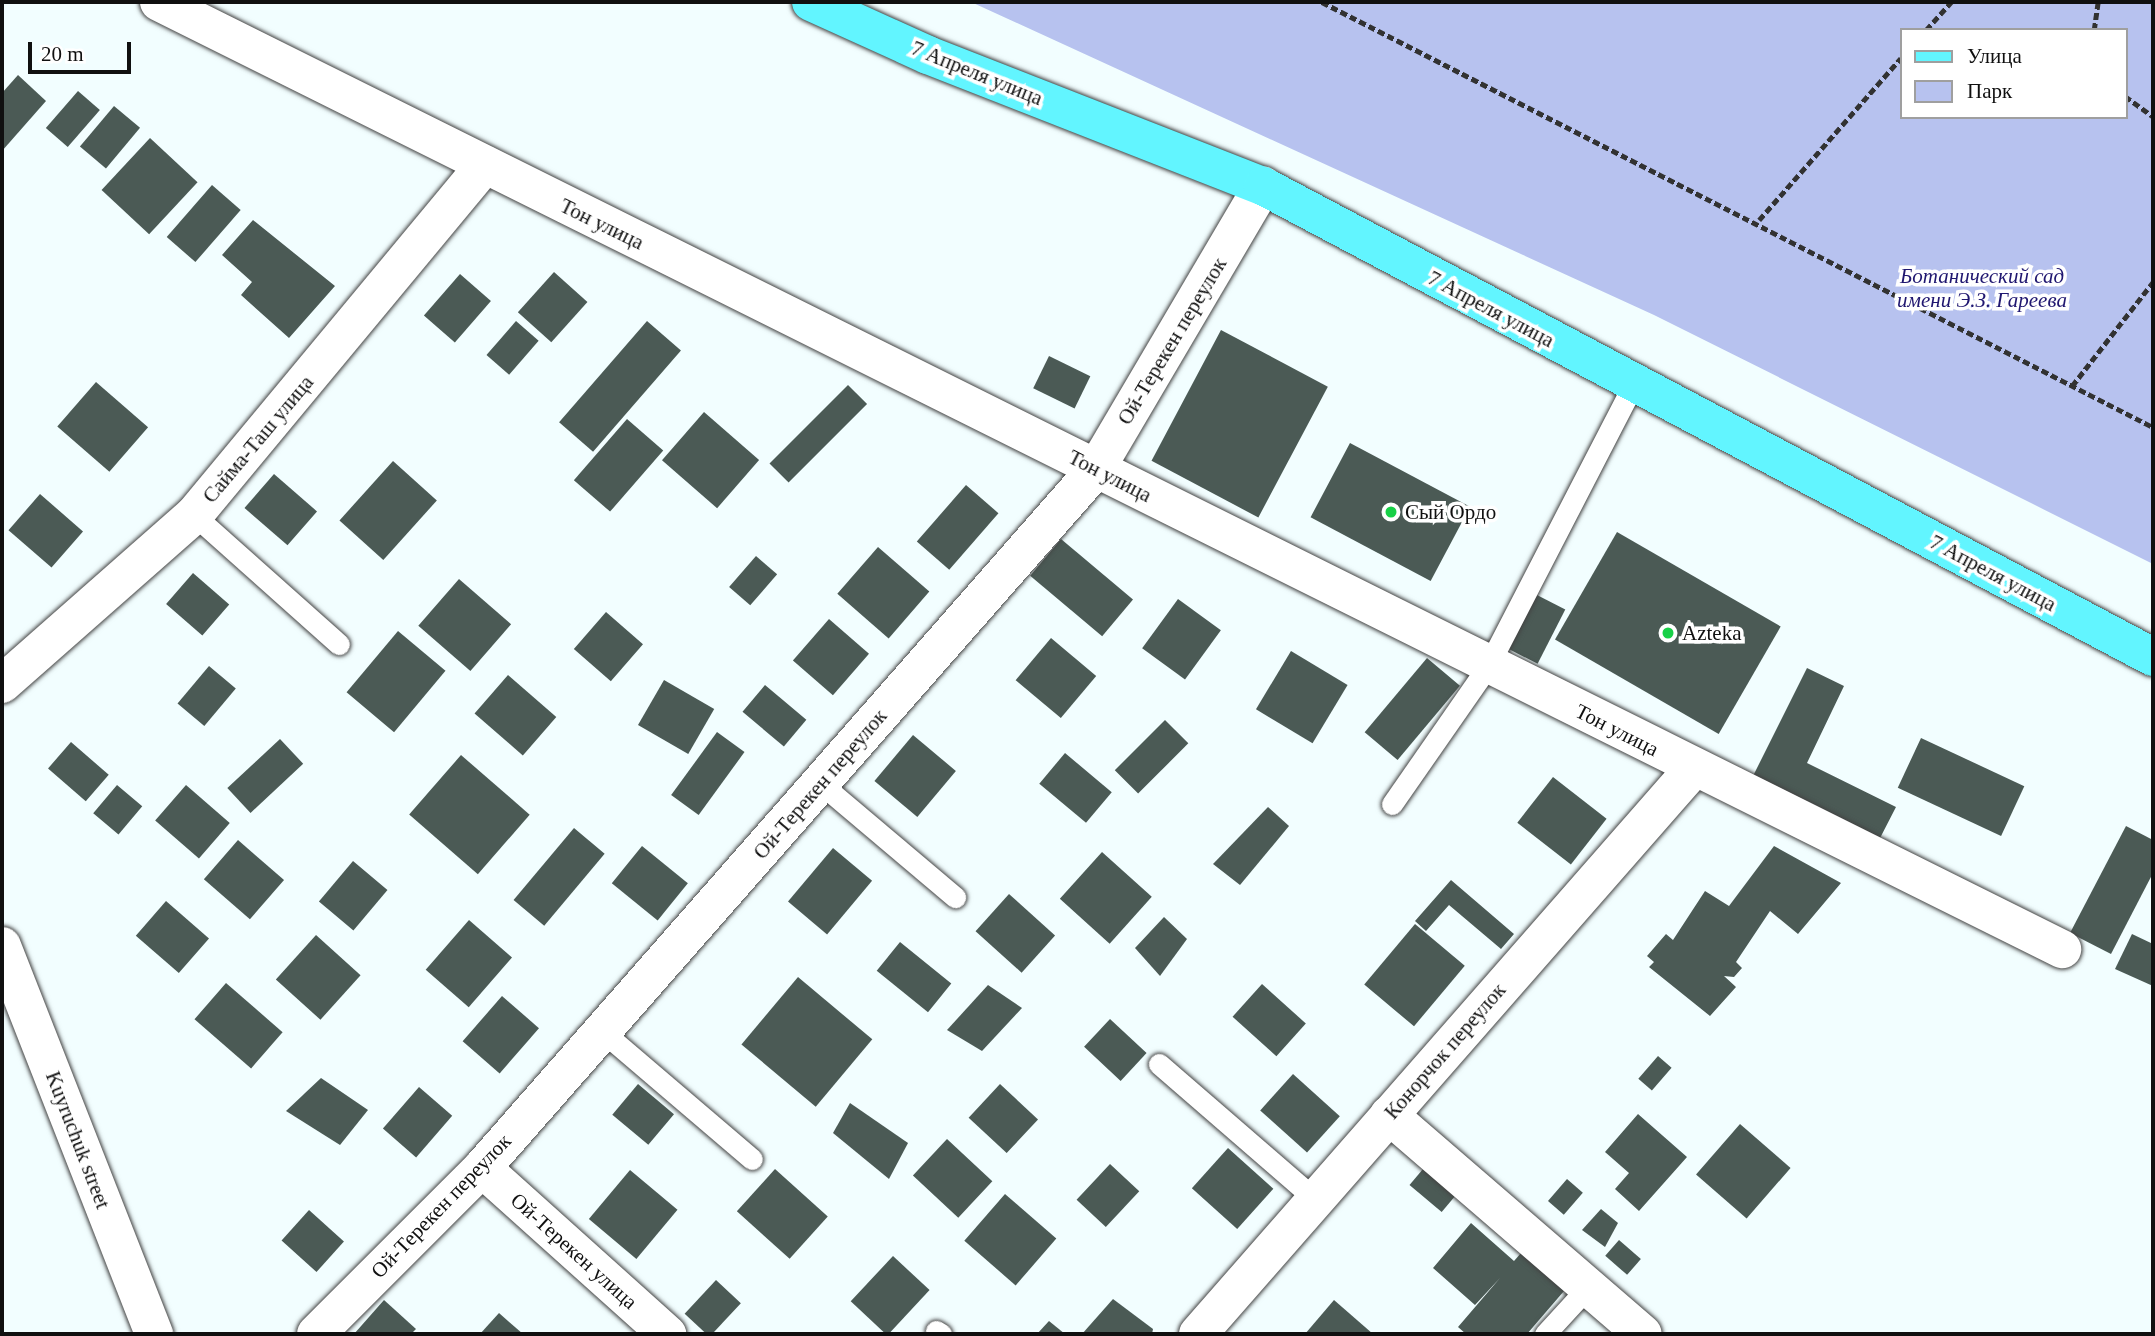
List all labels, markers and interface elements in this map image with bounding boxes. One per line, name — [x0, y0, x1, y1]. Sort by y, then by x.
scale bar — [32, 28, 135, 72]
legend — [1899, 28, 2127, 119]
street label: 7 Апреля улица — [908, 35, 1046, 111]
text: 20 m — [41, 42, 84, 66]
text: Улица — [1967, 44, 2022, 68]
text: Парк — [1967, 79, 2012, 103]
street label: Тон улица — [556, 193, 648, 255]
street label: Ой-Терекен переулок — [1112, 253, 1232, 429]
park label: Ботанический сад имени Э.З. Гареева — [1897, 263, 2067, 313]
street label: 7 Апреля улица — [1424, 265, 1558, 353]
street label: Сайма-Таш улица — [197, 370, 319, 508]
street label: Тон улица — [1064, 444, 1156, 508]
place label: Сый Ордо — [1405, 499, 1496, 525]
marker: Сый Ордо — [1383, 504, 1399, 520]
street label: 7 Апреля улица — [1926, 529, 2060, 617]
place label: Azteka — [1682, 620, 1741, 646]
marker: Azteka — [1660, 625, 1676, 641]
street label: Тон улица — [1571, 698, 1663, 762]
street label: Ой-Терекен переулок — [748, 704, 892, 864]
street label: Конорчок переулок — [1379, 978, 1511, 1124]
street label: Kuyruchuk street — [40, 1068, 116, 1212]
street label: Ой-Терекен переулок — [366, 1129, 516, 1283]
street label: Ой-Терекен улица — [505, 1187, 643, 1315]

